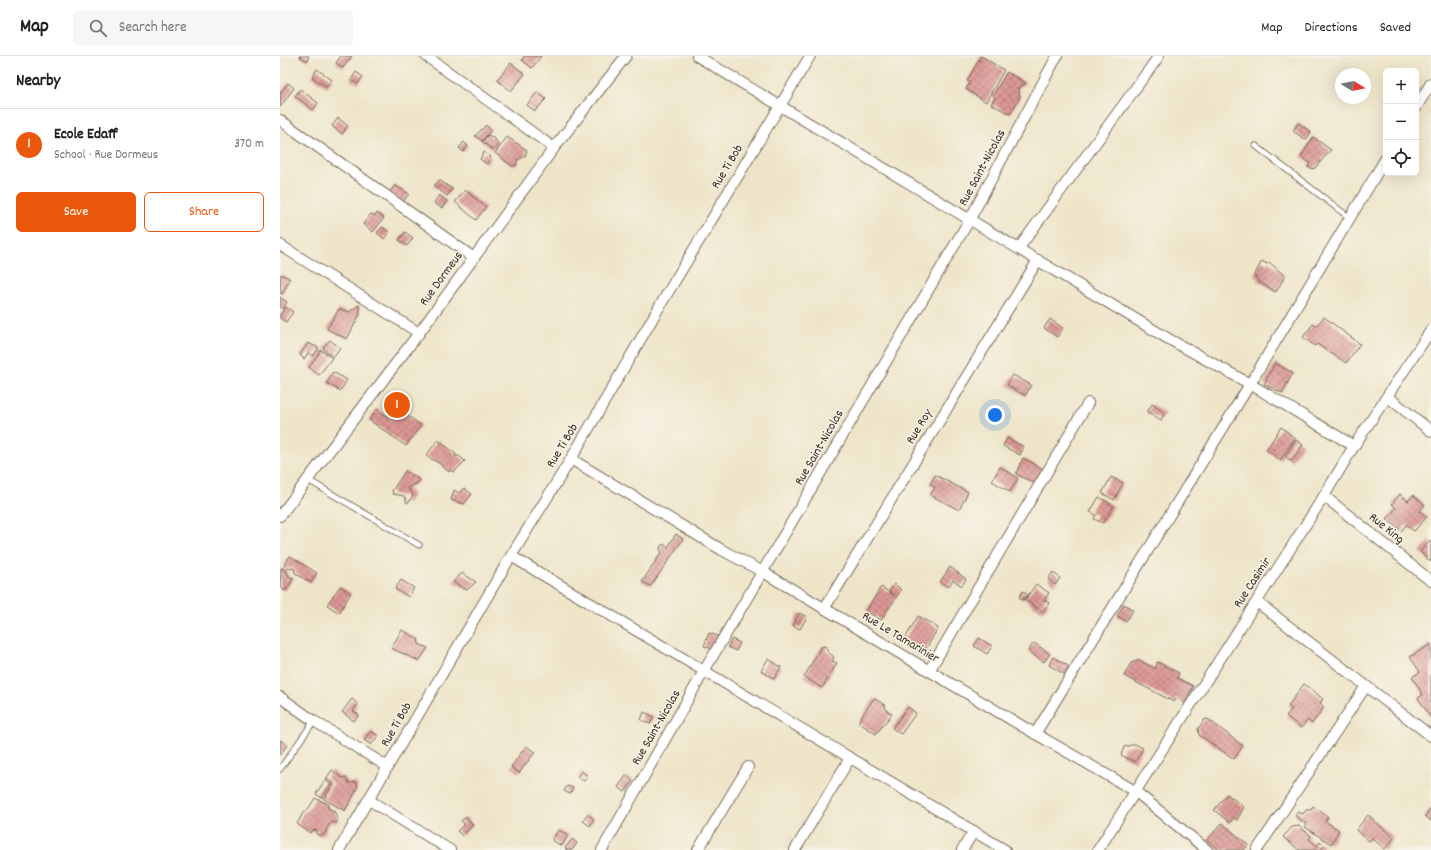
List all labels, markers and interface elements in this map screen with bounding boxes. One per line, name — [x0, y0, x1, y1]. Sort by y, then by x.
search box — [73, 10, 353, 46]
text: Map — [20, 14, 49, 41]
icon: search — [87, 17, 109, 39]
text: Search here — [119, 17, 187, 39]
text: Map — [1261, 18, 1283, 38]
text: Directions — [1305, 18, 1358, 38]
text: Saved — [1380, 18, 1411, 38]
north arrow — [1335, 68, 1371, 104]
map controls — [1383, 68, 1419, 176]
button: + — [1383, 68, 1419, 104]
text: Nearby — [16, 70, 60, 94]
button: − — [1383, 104, 1419, 140]
text: Ecole Edaff — [54, 124, 118, 146]
street label: Rue Saint-Nicolas — [955, 126, 1011, 210]
text: 1 — [28, 135, 30, 154]
text: 370 m — [234, 135, 264, 154]
button: locate — [1383, 140, 1419, 176]
street label: Rue Ti Bob — [707, 141, 749, 193]
text: School · Rue Dormeus — [54, 146, 158, 165]
button: Save — [16, 192, 136, 232]
button: Share — [144, 192, 264, 232]
street label: Rue Dormeus — [416, 248, 468, 310]
pin: 1 — [384, 390, 410, 420]
street label: Rue Roy — [902, 405, 938, 448]
your location — [985, 405, 1005, 425]
street label: Rue Saint-Nicolas — [791, 407, 849, 489]
street label: Rue Ti Bob — [542, 420, 584, 472]
street label: Rue King — [1364, 509, 1408, 549]
street label: Rue Casimir — [1229, 554, 1277, 612]
street label: Rue Le Tamarinier — [858, 607, 942, 669]
street label: Rue Saint-Nicolas — [628, 687, 686, 769]
street label: Rue Ti Bob — [377, 699, 418, 751]

